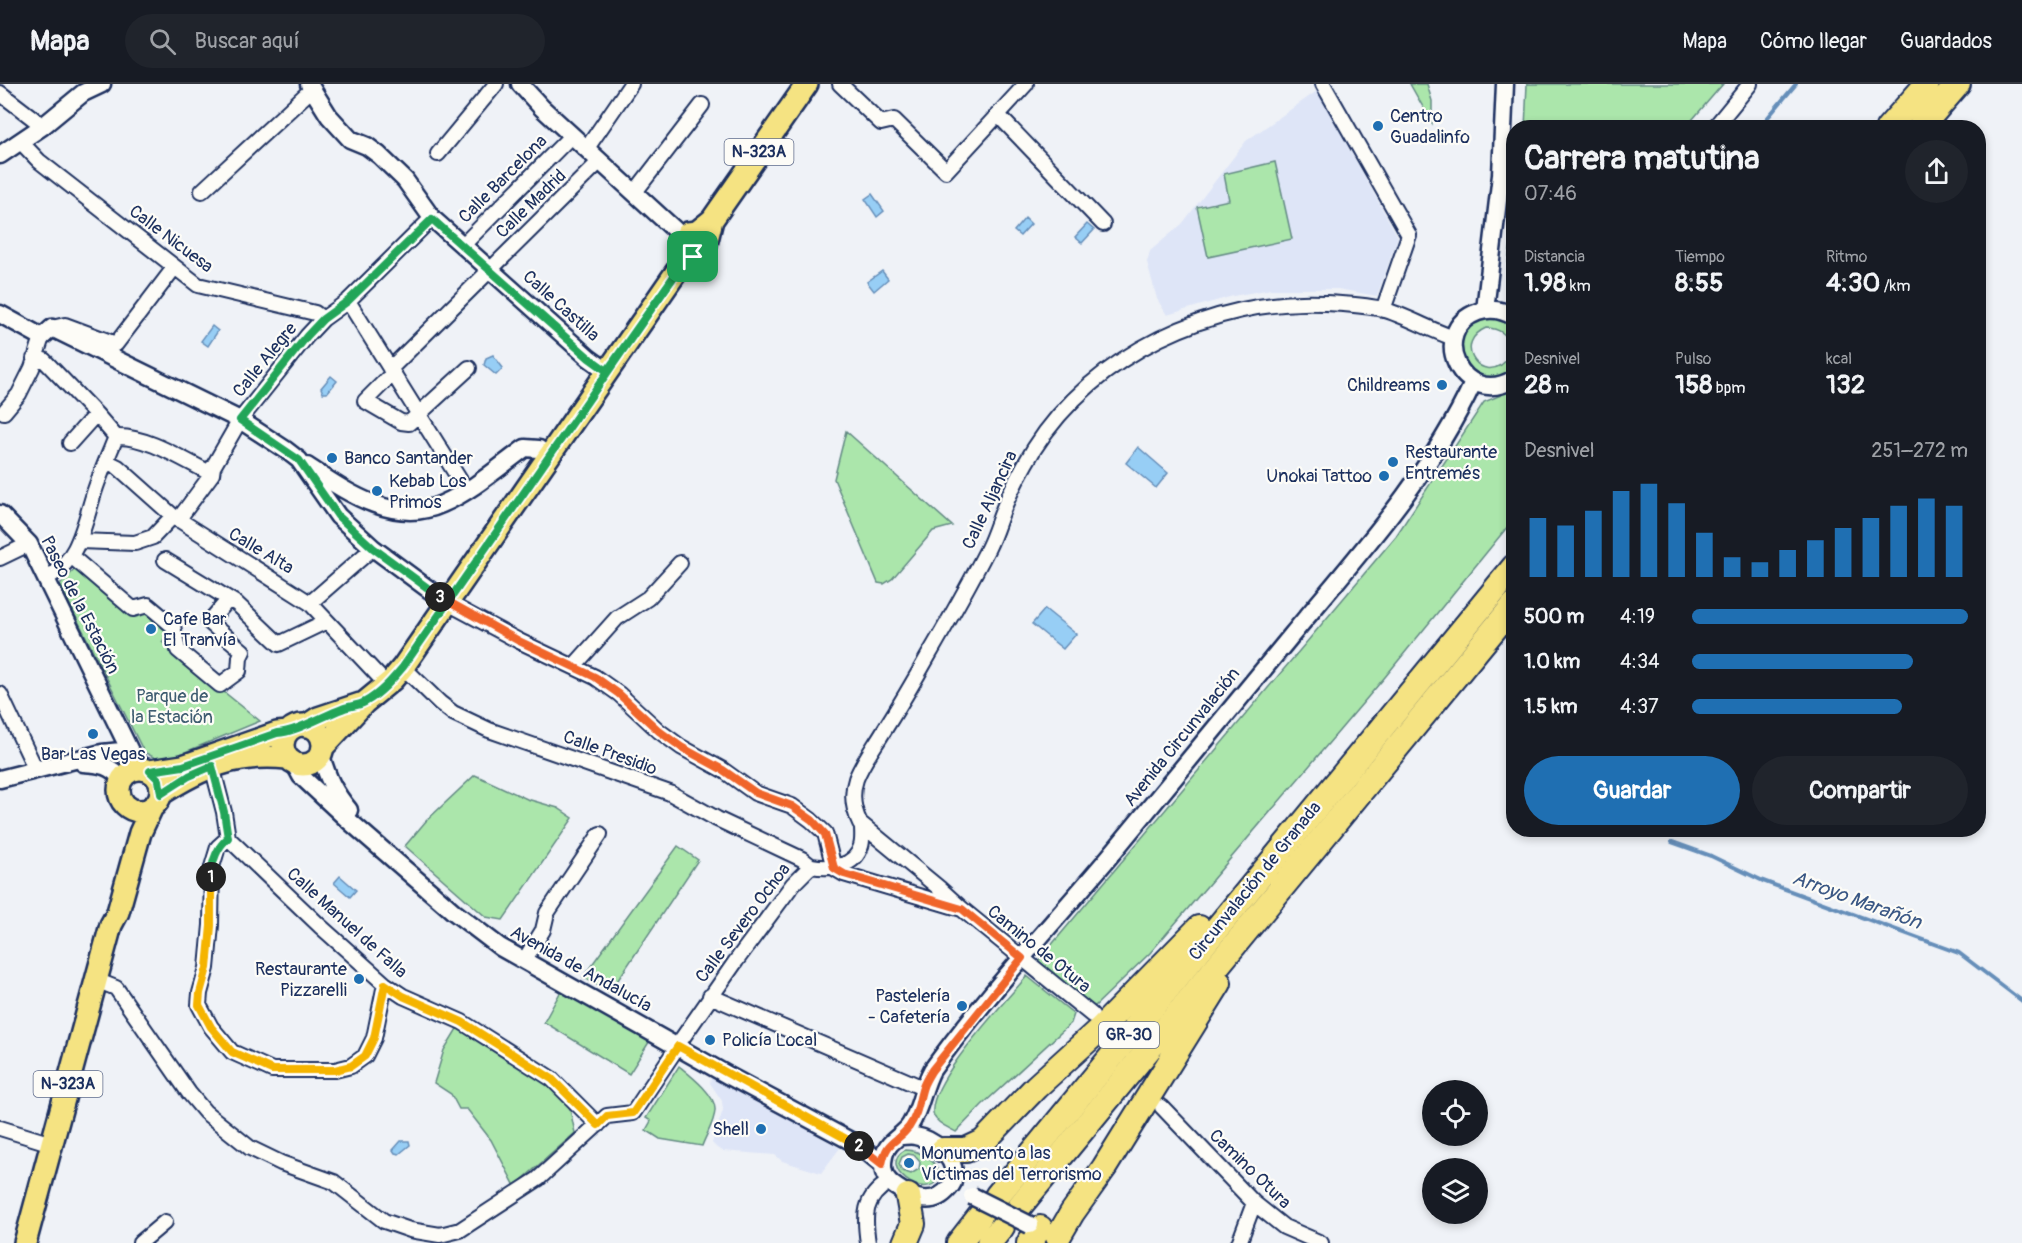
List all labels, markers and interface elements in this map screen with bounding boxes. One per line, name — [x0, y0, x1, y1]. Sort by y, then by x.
search box — [125, 14, 545, 68]
text: Mapa — [30, 24, 89, 59]
icon: search — [146, 25, 179, 58]
text: Buscar aquí — [194, 27, 300, 55]
text: Mapa — [1682, 28, 1727, 55]
text: Cómo llegar — [1760, 28, 1867, 55]
text: Guardados — [1900, 28, 1992, 55]
place label: Centro Guadalinfo — [1390, 105, 1470, 149]
marker: Centro Guadalinfo — [1371, 119, 1385, 133]
street label: Calle Barcelona — [454, 130, 552, 228]
text: Carrera matutina — [1524, 138, 1760, 179]
road number: N-323A — [724, 139, 794, 165]
button: share — [1905, 140, 1968, 203]
street label: Calle Madrid — [491, 165, 571, 243]
text: 07:46 — [1524, 181, 1577, 206]
street label: Calle Nicuesa — [124, 200, 218, 278]
pin — [667, 231, 718, 282]
icon: arrive — [676, 240, 709, 273]
text: Distancia — [1524, 247, 1585, 267]
text: Tiempo — [1675, 247, 1725, 267]
text: Ritmo — [1826, 247, 1867, 267]
street label: Calle Castilla — [518, 265, 604, 347]
text: 1.98 — [1524, 267, 1566, 299]
text: 8:55 — [1675, 267, 1723, 299]
text: 4:30 — [1826, 267, 1880, 299]
text: km — [1566, 276, 1591, 296]
text: /km — [1880, 276, 1910, 296]
street label: Calle Alegre — [228, 318, 302, 402]
text: Desnivel — [1524, 349, 1580, 369]
text: Pulso — [1675, 349, 1711, 369]
text: kcal — [1826, 349, 1852, 369]
text: 28 — [1524, 369, 1552, 401]
text: 158 — [1675, 369, 1712, 401]
text: 132 — [1826, 369, 1865, 401]
place label: Childreams — [1347, 374, 1430, 397]
marker: Childreams — [1435, 378, 1449, 392]
text: m — [1552, 378, 1569, 398]
text: bpm — [1712, 378, 1745, 398]
text: Desnivel — [1524, 438, 1594, 463]
text: 251–272 m — [1871, 438, 1968, 463]
place label: Restaurante Entremés — [1405, 441, 1497, 485]
place label: Banco Santander — [344, 447, 473, 470]
street label: Calle Aljancira — [957, 447, 1023, 553]
marker: Banco Santander — [325, 451, 339, 465]
marker: Restaurante Entremés — [1386, 455, 1400, 469]
place label: Unokai Tattoo — [1266, 465, 1372, 488]
marker: Unokai Tattoo — [1377, 469, 1391, 483]
place label: Kebab Los Primos — [389, 470, 467, 514]
marker: Kebab Los Primos — [370, 484, 384, 498]
street label: Calle Alta — [224, 522, 298, 580]
street label: Paseo de la Estación — [35, 532, 125, 678]
pin: 3 — [425, 582, 455, 612]
text: 3 — [436, 587, 444, 607]
text: 500 m — [1524, 604, 1584, 629]
text: 4:19 — [1620, 604, 1655, 629]
place label: Cafe Bar El Tranvía — [163, 608, 236, 652]
marker: Cafe Bar El Tranvía — [144, 622, 158, 636]
text: 1.0 km — [1524, 649, 1580, 674]
text: 4:34 — [1620, 649, 1660, 674]
street label: Avenida Circunvalación — [1119, 663, 1245, 811]
park label: Parque de la Estación — [131, 685, 213, 729]
text: 1.5 km — [1524, 694, 1577, 719]
text: 4:37 — [1620, 694, 1659, 719]
street label: Calle Presidio — [560, 725, 660, 781]
marker: Bar Las Vegas — [86, 727, 100, 741]
place label: Bar Las Vegas — [41, 743, 145, 766]
button: Guardar — [1524, 756, 1740, 825]
button: Compartir — [1752, 756, 1968, 825]
street label: Circunvalación de Granada — [1184, 797, 1326, 965]
street label: Calle Severo Ochoa — [691, 859, 795, 987]
pin: 1 — [196, 862, 226, 892]
street label: Calle Manuel de Falla — [282, 863, 412, 983]
water label: Arroyo Marañón — [1789, 865, 1926, 935]
text: 1 — [208, 867, 214, 887]
street label: Camino de Otura — [982, 900, 1096, 998]
street label: Avenida de Andalucía — [506, 921, 656, 1017]
place label: Restaurante Pizzarelli — [255, 958, 347, 1002]
marker: Restaurante Pizzarelli — [352, 972, 366, 986]
place label: Pastelería - Cafetería — [868, 985, 950, 1029]
marker: Pastelería - Cafetería — [955, 999, 969, 1013]
road number: GR-30 — [1099, 1022, 1159, 1048]
place label: Policía Local — [722, 1029, 817, 1052]
marker: Policía Local — [703, 1033, 717, 1047]
road number: N-323A — [34, 1071, 103, 1097]
map controls — [1422, 1080, 1488, 1224]
button: locate — [1422, 1080, 1488, 1146]
place label: Shell — [713, 1118, 749, 1141]
marker: Shell — [754, 1122, 768, 1136]
street label: Camino Otura — [1204, 1124, 1296, 1214]
pin: 2 — [844, 1131, 874, 1161]
text: 2 — [855, 1136, 863, 1156]
place label: Monumento a las Víctimas del Terrorismo — [921, 1142, 1102, 1186]
marker: Monumento a las Víctimas del Terrorismo — [902, 1156, 916, 1170]
button: layers — [1422, 1158, 1488, 1224]

